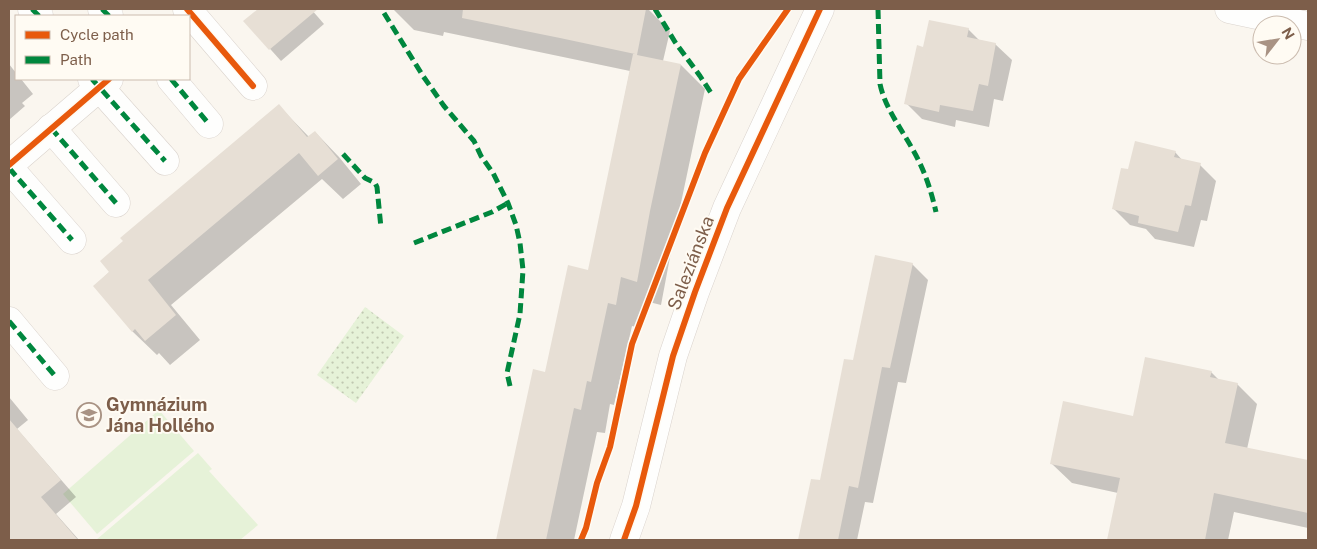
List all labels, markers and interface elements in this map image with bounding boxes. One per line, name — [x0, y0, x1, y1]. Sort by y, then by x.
legend — [15, 15, 190, 80]
north arrow — [1252, 15, 1302, 65]
text: N — [1278, 24, 1298, 42]
text: Cycle path — [60, 26, 134, 43]
text: Path — [60, 51, 92, 68]
street label: Saleziánska — [663, 213, 718, 313]
place label: Gymnázium Jána Hollého — [106, 394, 215, 436]
school or university icon: Gymnázium Jána Hollého — [76, 402, 102, 428]

